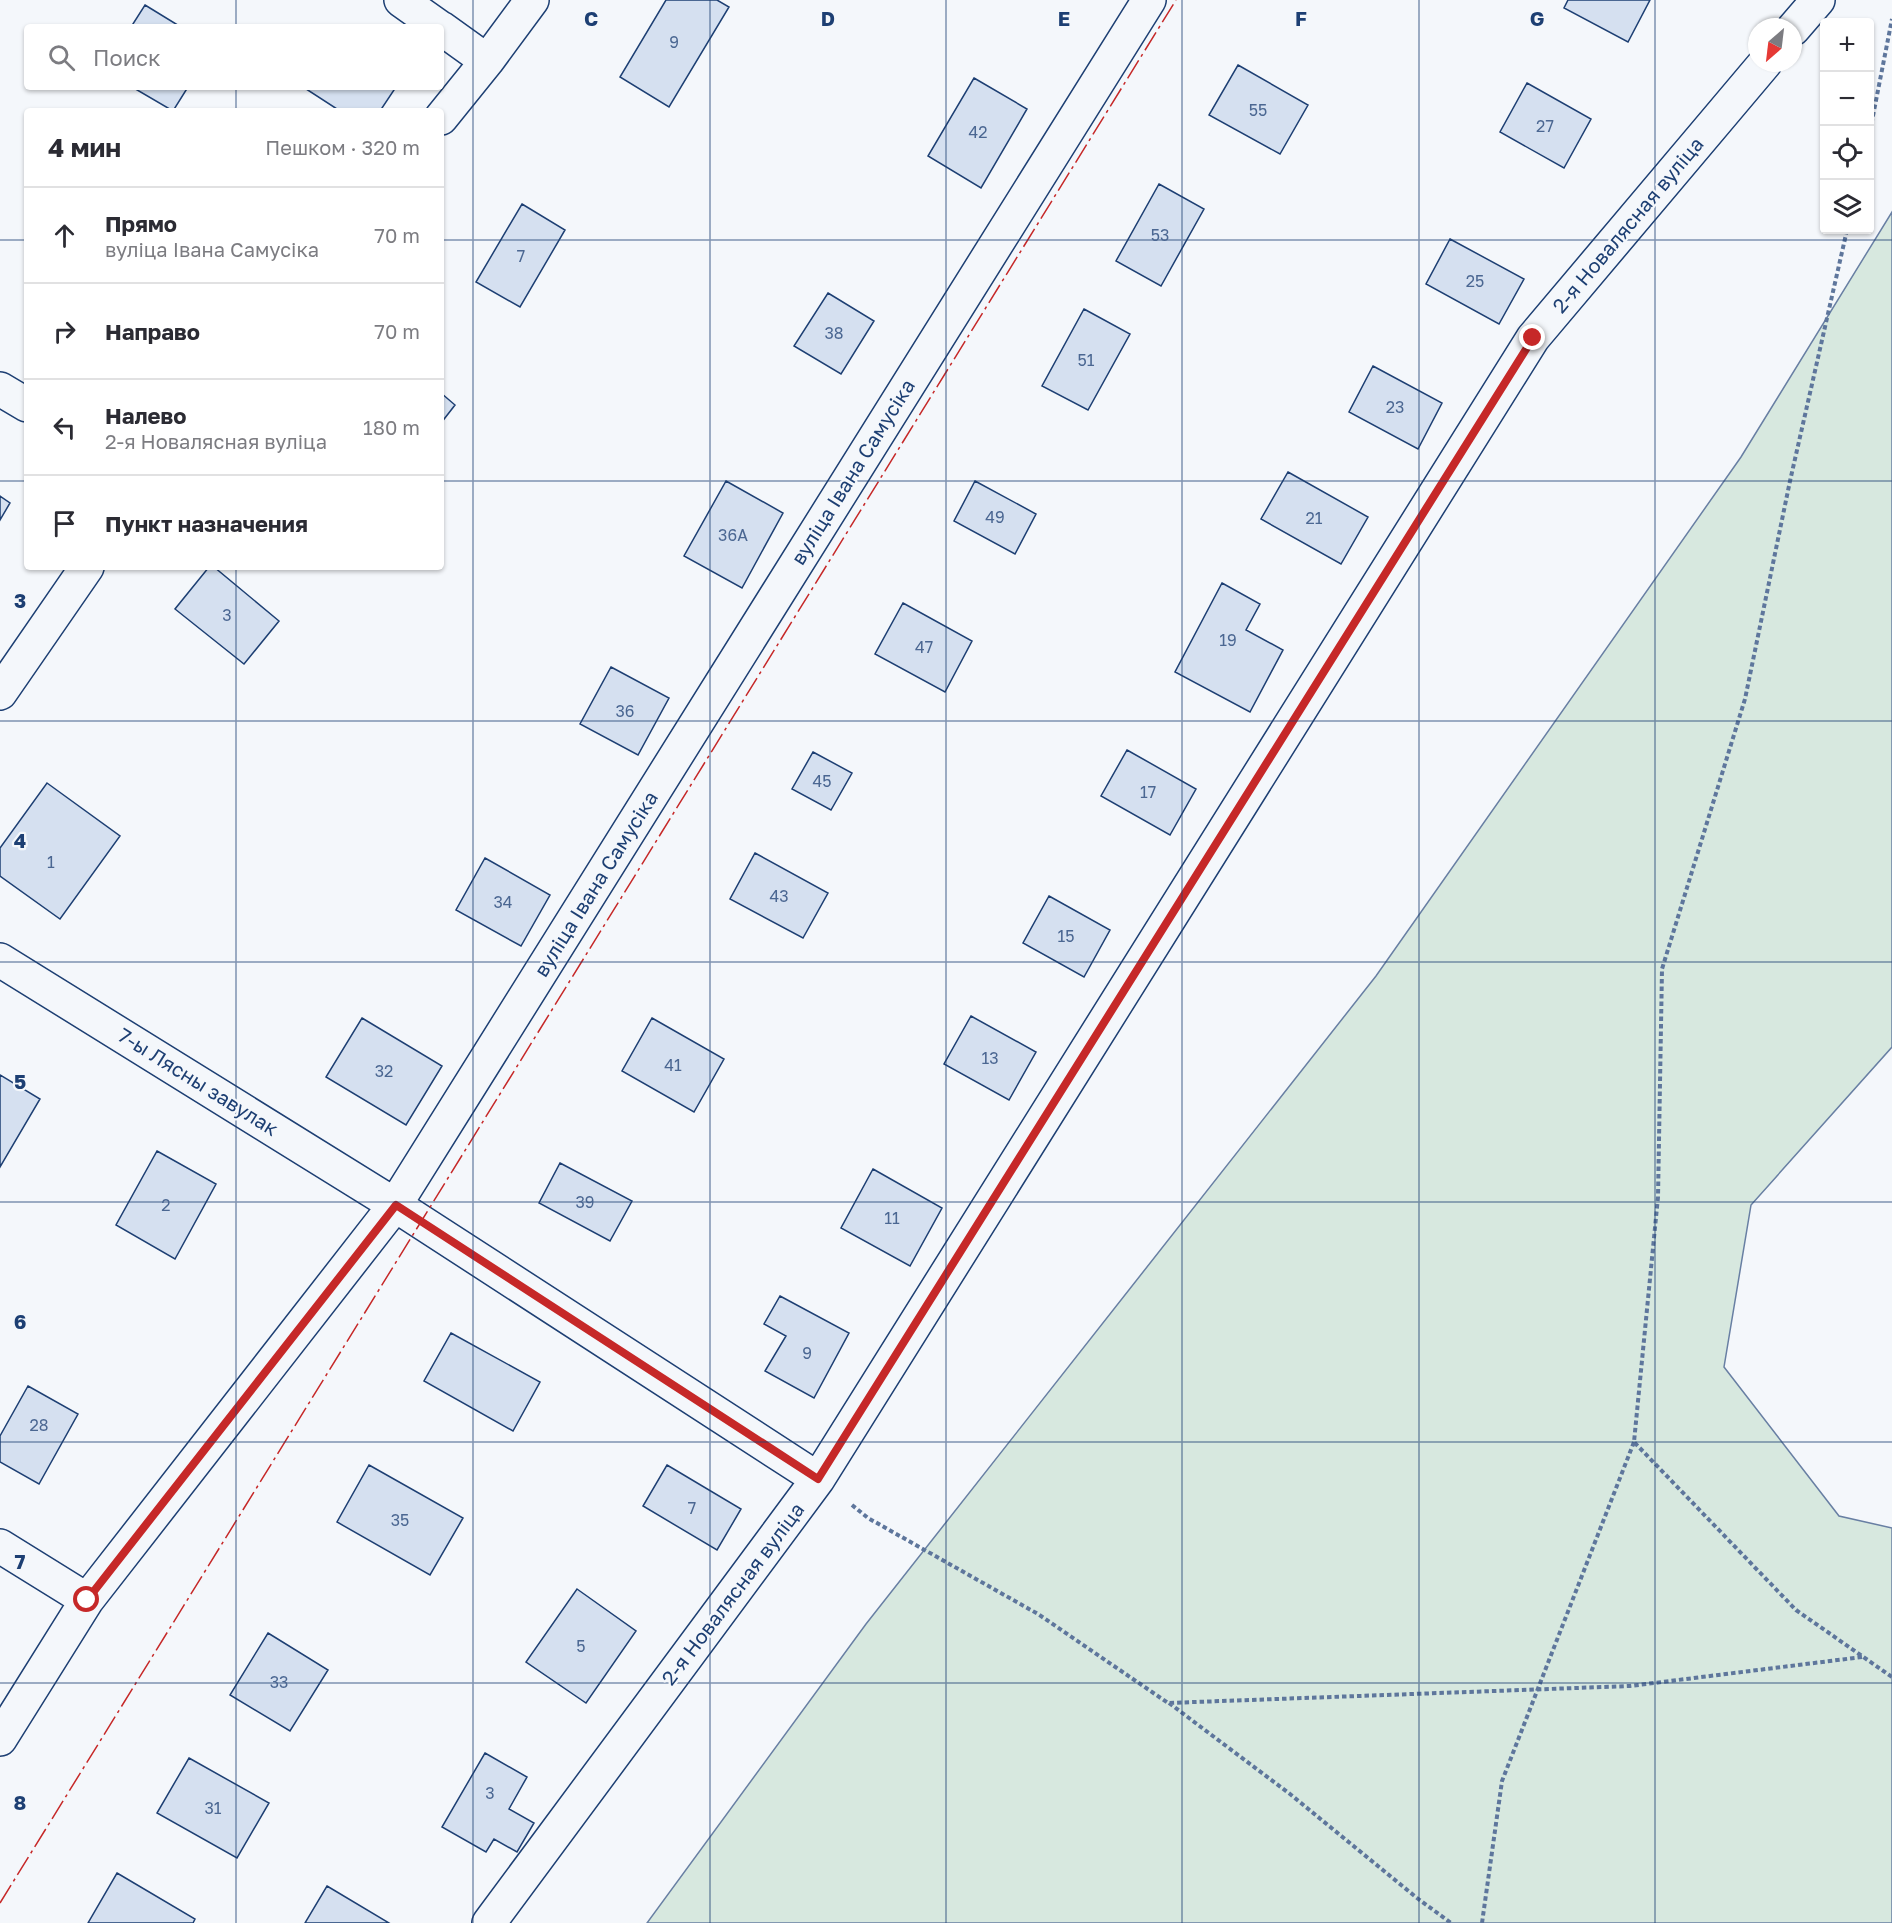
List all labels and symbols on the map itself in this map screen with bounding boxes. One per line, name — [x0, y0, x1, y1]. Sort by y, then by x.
text: C — [584, 6, 598, 30]
text: D — [821, 6, 835, 30]
text: E — [1058, 6, 1070, 30]
text: F — [1295, 6, 1307, 30]
text: G — [1530, 6, 1544, 30]
north arrow — [1748, 18, 1802, 72]
house number: 9 — [669, 32, 679, 52]
house number: 55 — [1249, 100, 1267, 120]
house number: 27 — [1536, 116, 1554, 136]
house number: 42 — [968, 122, 988, 142]
street label: 2-я Новалясная вуліца — [1547, 132, 1708, 317]
house number: 53 — [1151, 225, 1169, 245]
house number: 7 — [517, 246, 525, 266]
house number: 25 — [1466, 271, 1484, 291]
house number: 38 — [824, 323, 844, 343]
route end — [1519, 324, 1545, 350]
house number: 51 — [1077, 350, 1095, 370]
street label: вуліца Івана Самусіка — [785, 374, 919, 569]
house number: 23 — [1386, 397, 1404, 417]
house number: 49 — [985, 507, 1005, 527]
house number: 21 — [1305, 508, 1323, 528]
house number: 36А — [718, 525, 748, 545]
text: 3 — [14, 588, 26, 612]
house number: 3 — [222, 605, 232, 625]
house number: 19 — [1219, 630, 1237, 650]
house number: 47 — [915, 637, 933, 657]
house number: 36 — [615, 701, 635, 721]
house number: 45 — [812, 771, 832, 791]
house number: 17 — [1140, 782, 1156, 802]
street label: вуліца Івана Самусіка — [528, 786, 662, 981]
text: 4 — [14, 828, 26, 852]
house number: 1 — [47, 852, 55, 872]
house number: 43 — [769, 886, 789, 906]
house number: 34 — [493, 892, 513, 912]
house number: 15 — [1057, 926, 1075, 946]
street label: 7-ы Лясны завулак — [114, 1022, 283, 1140]
house number: 13 — [981, 1048, 999, 1068]
house number: 41 — [664, 1055, 682, 1075]
house number: 32 — [375, 1061, 393, 1081]
text: 5 — [14, 1069, 26, 1093]
house number: 39 — [575, 1192, 595, 1212]
house number: 2 — [161, 1195, 171, 1215]
house number: 11 — [884, 1208, 900, 1228]
text: 6 — [14, 1309, 26, 1333]
house number: 9 — [802, 1343, 812, 1363]
house number: 28 — [29, 1415, 49, 1435]
street label: 2-я Новалясная вуліца — [656, 1498, 809, 1689]
house number: 7 — [688, 1498, 696, 1518]
house number: 35 — [391, 1510, 409, 1530]
text: 7 — [15, 1549, 26, 1573]
route start — [73, 1586, 99, 1612]
house number: 5 — [576, 1636, 586, 1656]
house number: 33 — [270, 1672, 288, 1692]
house number: 3 — [485, 1783, 495, 1803]
text: 8 — [14, 1790, 26, 1814]
house number: 31 — [204, 1798, 222, 1818]

